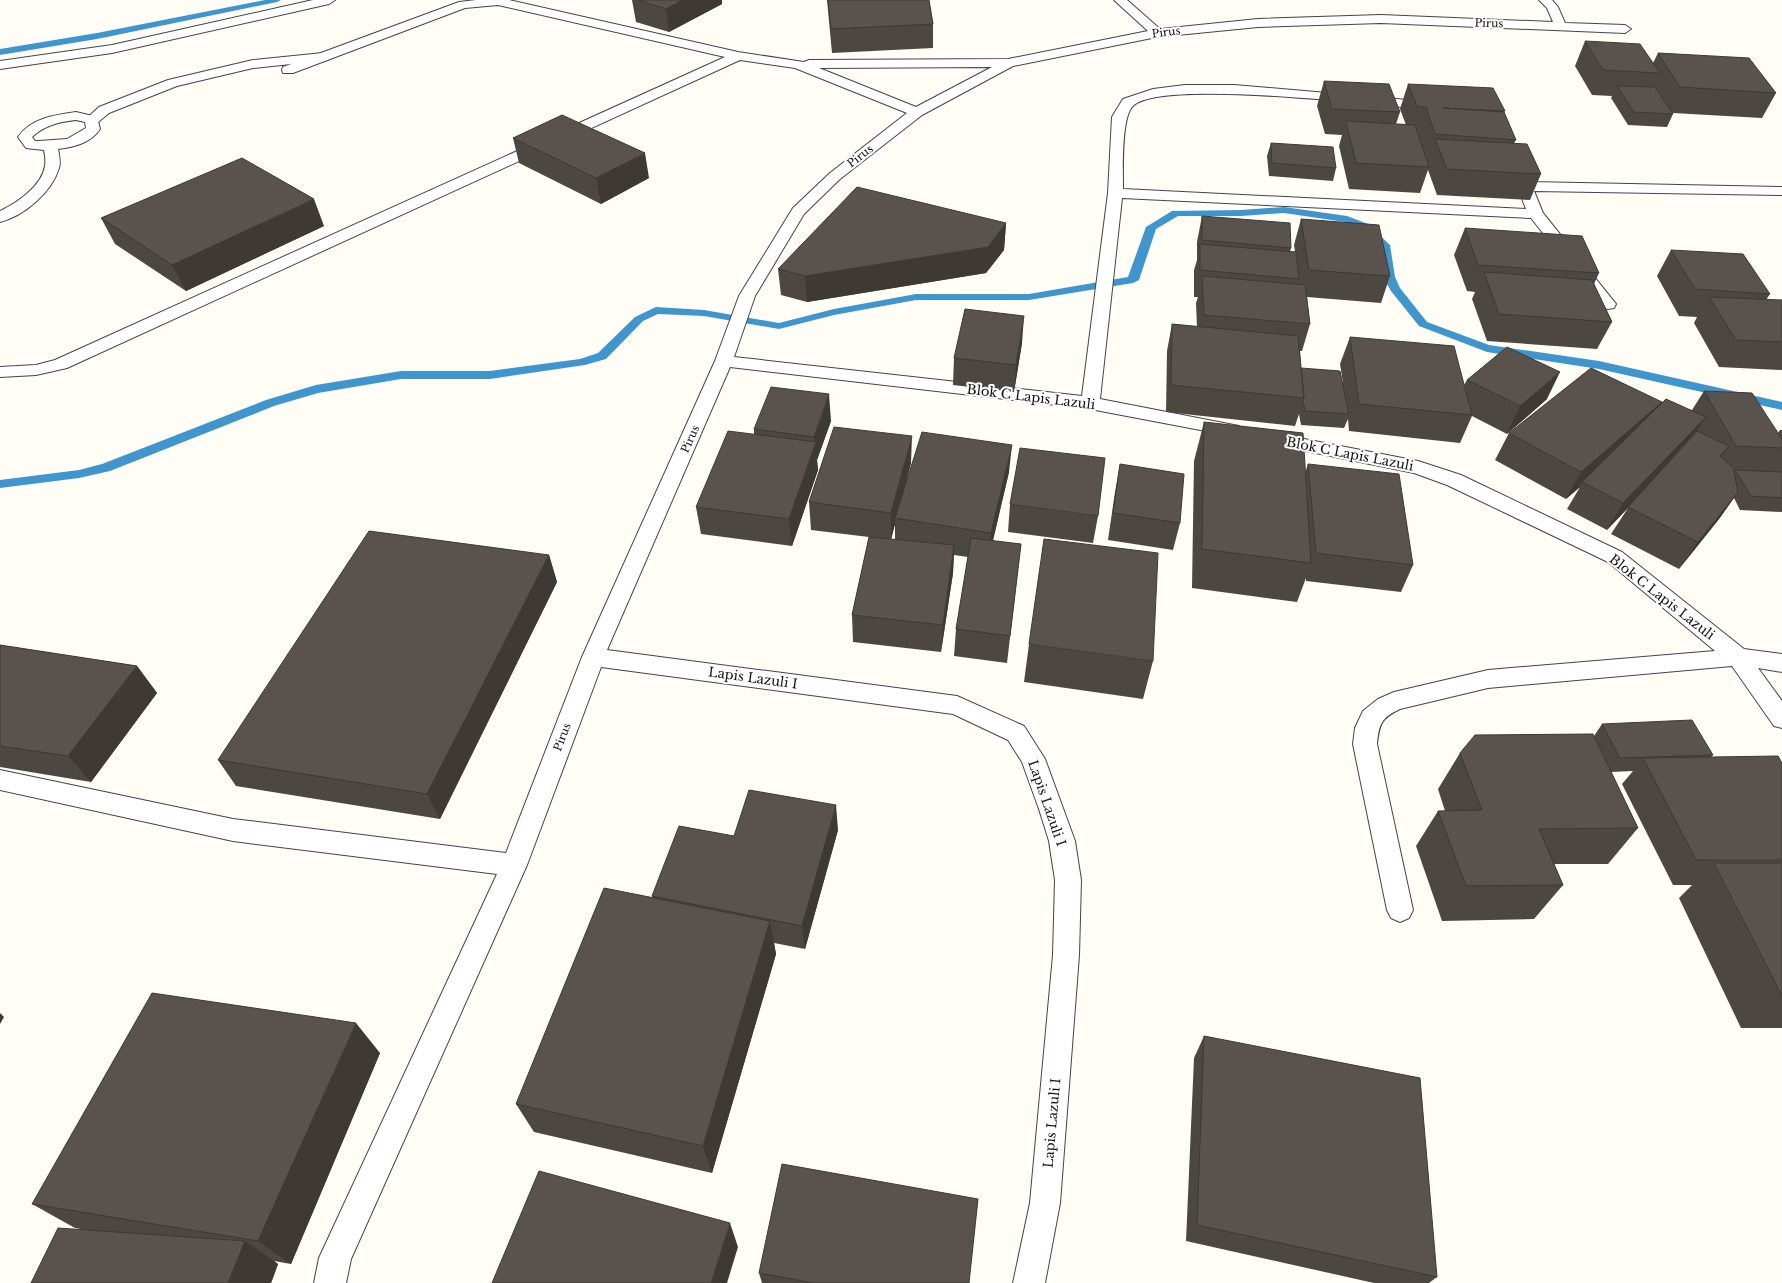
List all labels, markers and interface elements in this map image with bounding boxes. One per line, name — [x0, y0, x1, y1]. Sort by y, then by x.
street label: Pirus — [1474, 15, 1504, 31]
street label: Pirus — [1151, 23, 1181, 41]
street label: Pirus — [844, 142, 876, 170]
street label: Blok C Lapis Lazuli — [966, 381, 1097, 413]
street label: Pirus — [678, 423, 702, 455]
street label: Blok C Lapis Lazuli — [1285, 433, 1416, 475]
street label: Blok C Lapis Lazuli — [1606, 551, 1719, 644]
street label: Lapis Lazuli I — [707, 663, 799, 693]
street label: Pirus — [550, 721, 574, 753]
street label: Lapis Lazuli I — [1024, 758, 1070, 848]
street label: Lapis Lazuli I — [1040, 1077, 1064, 1169]

